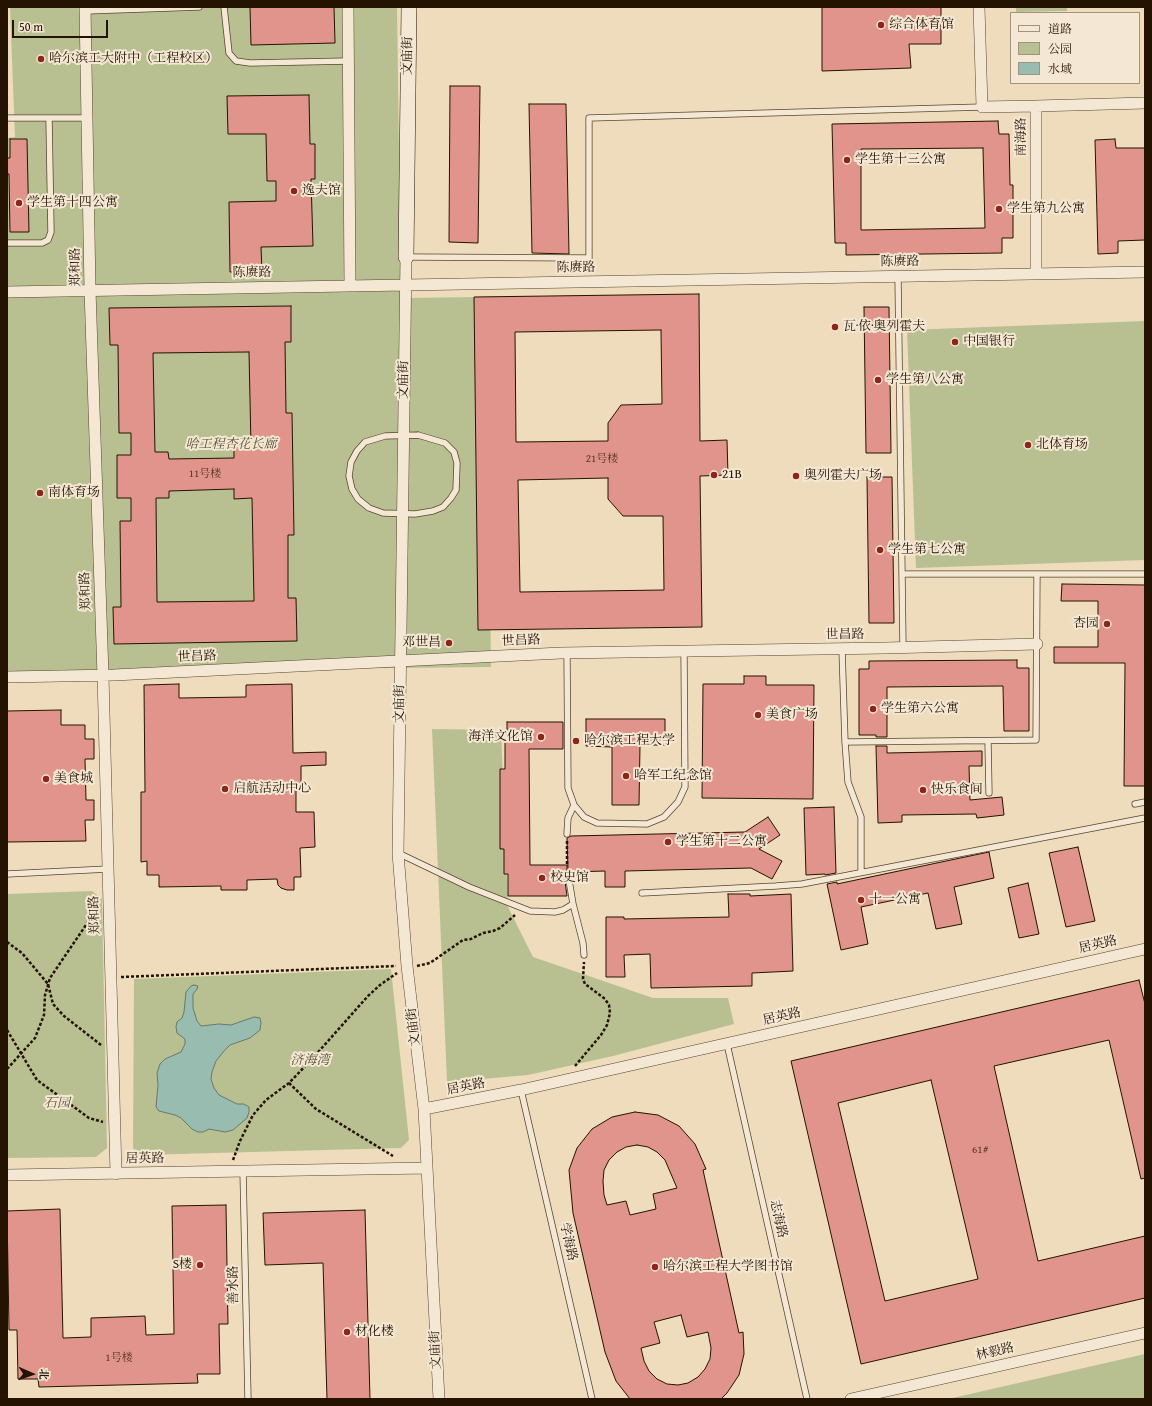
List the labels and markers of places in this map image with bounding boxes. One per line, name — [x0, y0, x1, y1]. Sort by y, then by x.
place label: 综合体育馆 — [889, 17, 954, 33]
marker: 综合体育馆 — [876, 20, 886, 30]
place label: 哈尔滨工大附中（工程校区） — [49, 51, 218, 67]
marker: 哈尔滨工大附中（工程校区） — [36, 54, 46, 64]
place label: 学生第十三公寓 — [855, 152, 946, 168]
marker: 学生第十三公寓 — [842, 155, 852, 165]
place label: 逸夫馆 — [302, 183, 341, 199]
marker: 逸夫馆 — [289, 186, 299, 196]
place label: 学生第十四公寓 — [27, 195, 118, 211]
marker: 学生第十四公寓 — [14, 198, 24, 208]
place label: 学生第九公寓 — [1007, 201, 1085, 217]
marker: 学生第九公寓 — [994, 204, 1004, 214]
place label: 瓦·依·奥列霍夫 — [843, 319, 925, 335]
marker: 瓦·依·奥列霍夫 — [830, 322, 840, 332]
place label: 中国银行 — [963, 334, 1015, 350]
marker: 中国银行 — [950, 337, 960, 347]
place label: 学生第八公寓 — [886, 372, 964, 388]
marker: 学生第八公寓 — [873, 375, 883, 385]
place label: 北体育场 — [1036, 437, 1088, 453]
marker: 北体育场 — [1023, 440, 1033, 450]
place label: 21B — [722, 467, 742, 483]
place label: 奥列霍夫广场 — [804, 468, 882, 484]
marker: 21B — [709, 470, 719, 480]
marker: 奥列霍夫广场 — [791, 471, 801, 481]
place label: 南体育场 — [48, 485, 100, 501]
marker: 南体育场 — [35, 488, 45, 498]
place label: 学生第七公寓 — [888, 542, 966, 558]
marker: 学生第七公寓 — [875, 545, 885, 555]
place label: 杏园 — [1073, 616, 1099, 632]
marker: 杏园 — [1102, 619, 1112, 629]
place label: 邓世昌 — [402, 635, 441, 651]
marker: 邓世昌 — [444, 638, 454, 648]
place label: 学生第六公寓 — [881, 701, 959, 717]
marker: 学生第六公寓 — [868, 704, 878, 714]
place label: 美食广场 — [766, 707, 818, 723]
marker: 美食广场 — [753, 710, 763, 720]
place label: 海洋文化馆 — [468, 729, 533, 745]
marker: 海洋文化馆 — [536, 732, 546, 742]
place label: 哈尔滨工程大学 — [584, 733, 675, 749]
marker: 哈尔滨工程大学 — [571, 736, 581, 746]
place label: 哈军工纪念馆 — [634, 768, 712, 784]
place label: 美食城 — [54, 771, 93, 787]
marker: 哈军工纪念馆 — [621, 771, 631, 781]
marker: 美食城 — [41, 774, 51, 784]
place label: 启航活动中心 — [233, 781, 311, 797]
place label: 快乐食间 — [931, 782, 983, 798]
marker: 启航活动中心 — [220, 784, 230, 794]
marker: 快乐食间 — [918, 785, 928, 795]
place label: 学生第十二公寓 — [676, 834, 767, 850]
marker: 学生第十二公寓 — [663, 837, 673, 847]
place label: 校史馆 — [550, 870, 589, 886]
marker: 校史馆 — [537, 873, 547, 883]
place label: 十一公寓 — [869, 892, 921, 908]
marker: 十一公寓 — [856, 895, 866, 905]
place label: S楼 — [173, 1257, 192, 1273]
place label: 哈尔滨工程大学图书馆 — [663, 1259, 793, 1275]
marker: S楼 — [195, 1260, 205, 1270]
marker: 哈尔滨工程大学图书馆 — [650, 1262, 660, 1272]
place label: 材化楼 — [355, 1324, 394, 1340]
marker: 材化楼 — [342, 1327, 352, 1337]

